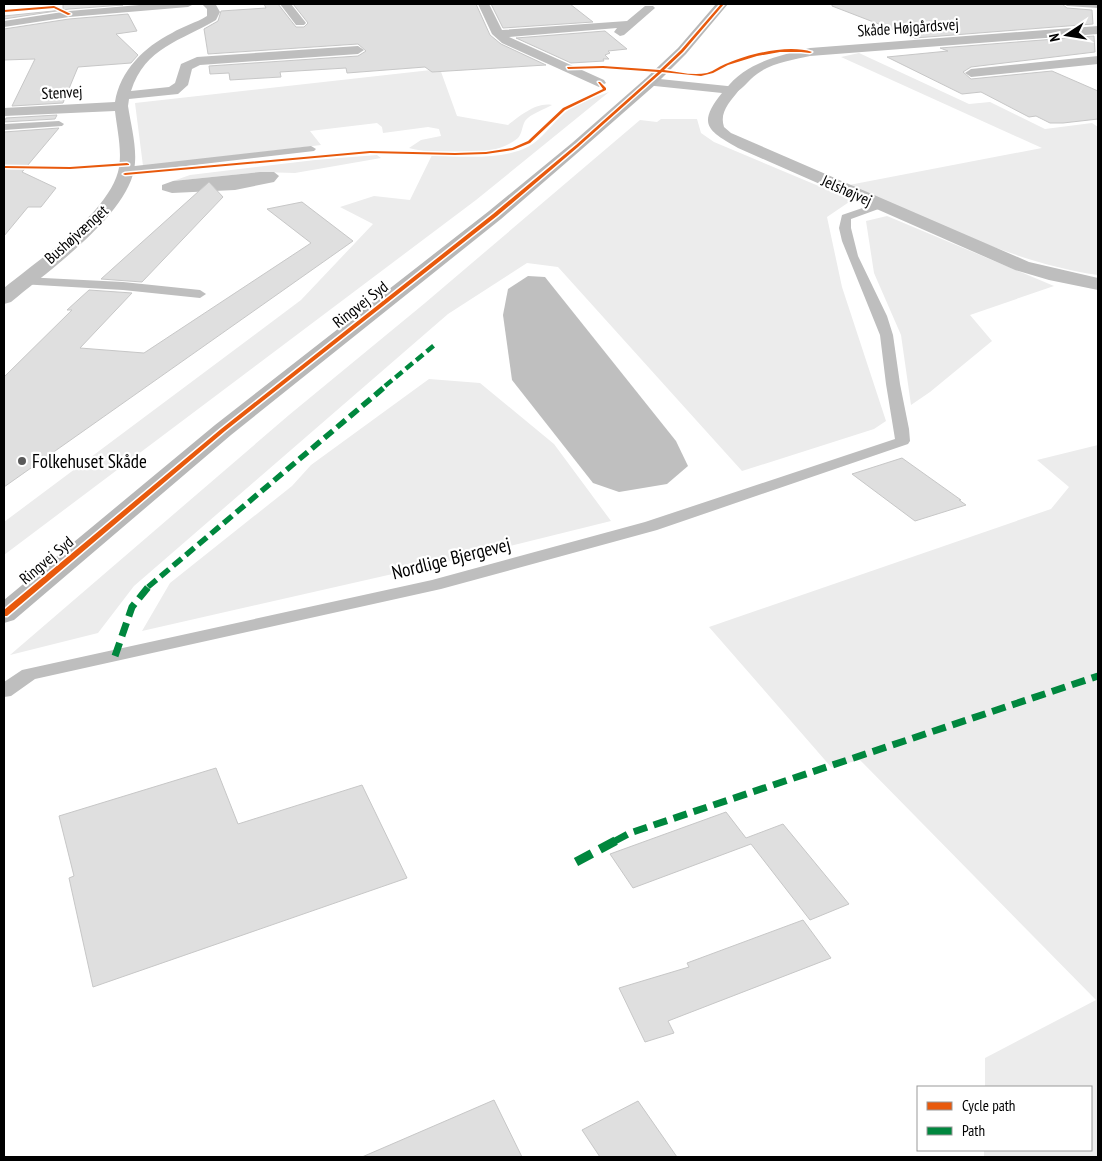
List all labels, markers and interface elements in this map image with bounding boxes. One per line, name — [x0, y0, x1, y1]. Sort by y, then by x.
north arrow — [1042, 10, 1092, 60]
street label: Skåde Højgårdsvej — [857, 13, 959, 41]
text: N — [1045, 32, 1064, 43]
street label: Stenvej — [41, 81, 83, 103]
street label: Jelshøjvej — [818, 170, 875, 210]
street label: Bushøjvænget — [40, 200, 112, 268]
street label: Ringvej Syd — [328, 276, 392, 332]
place label: Folkehuset Skåde — [32, 449, 147, 473]
marker: Folkehuset Skåde — [16, 455, 28, 467]
street label: Ringvej Syd — [15, 532, 77, 588]
street label: Nordlige Bjergevej — [389, 532, 513, 584]
legend — [917, 1086, 1092, 1151]
text: Cycle path — [962, 1096, 1015, 1115]
text: Path — [962, 1121, 985, 1140]

